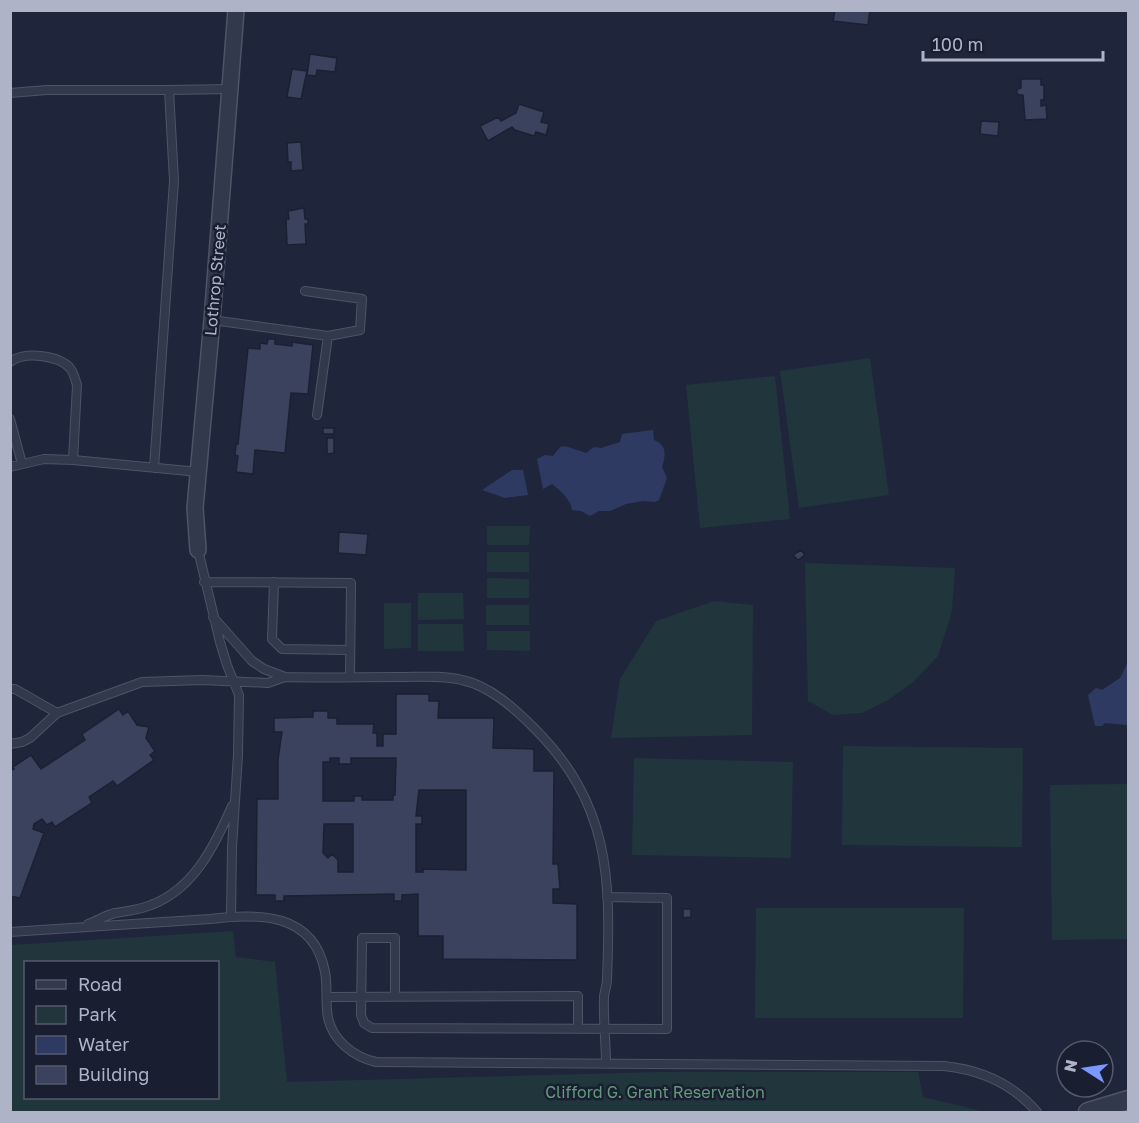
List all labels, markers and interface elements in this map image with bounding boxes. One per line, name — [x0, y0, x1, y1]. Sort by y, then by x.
scale bar — [923, 24, 1103, 62]
text: 100 m — [932, 33, 983, 55]
street label: Lothrop Street — [200, 223, 230, 337]
legend — [24, 961, 219, 1099]
text: Road — [78, 973, 122, 995]
text: Park — [78, 1003, 117, 1025]
text: Water — [78, 1033, 129, 1055]
north arrow — [1055, 1039, 1115, 1099]
text: N — [1059, 1058, 1081, 1074]
text: Building — [78, 1063, 149, 1085]
park label: Clifford G. Grant Reservation — [545, 1082, 765, 1102]

